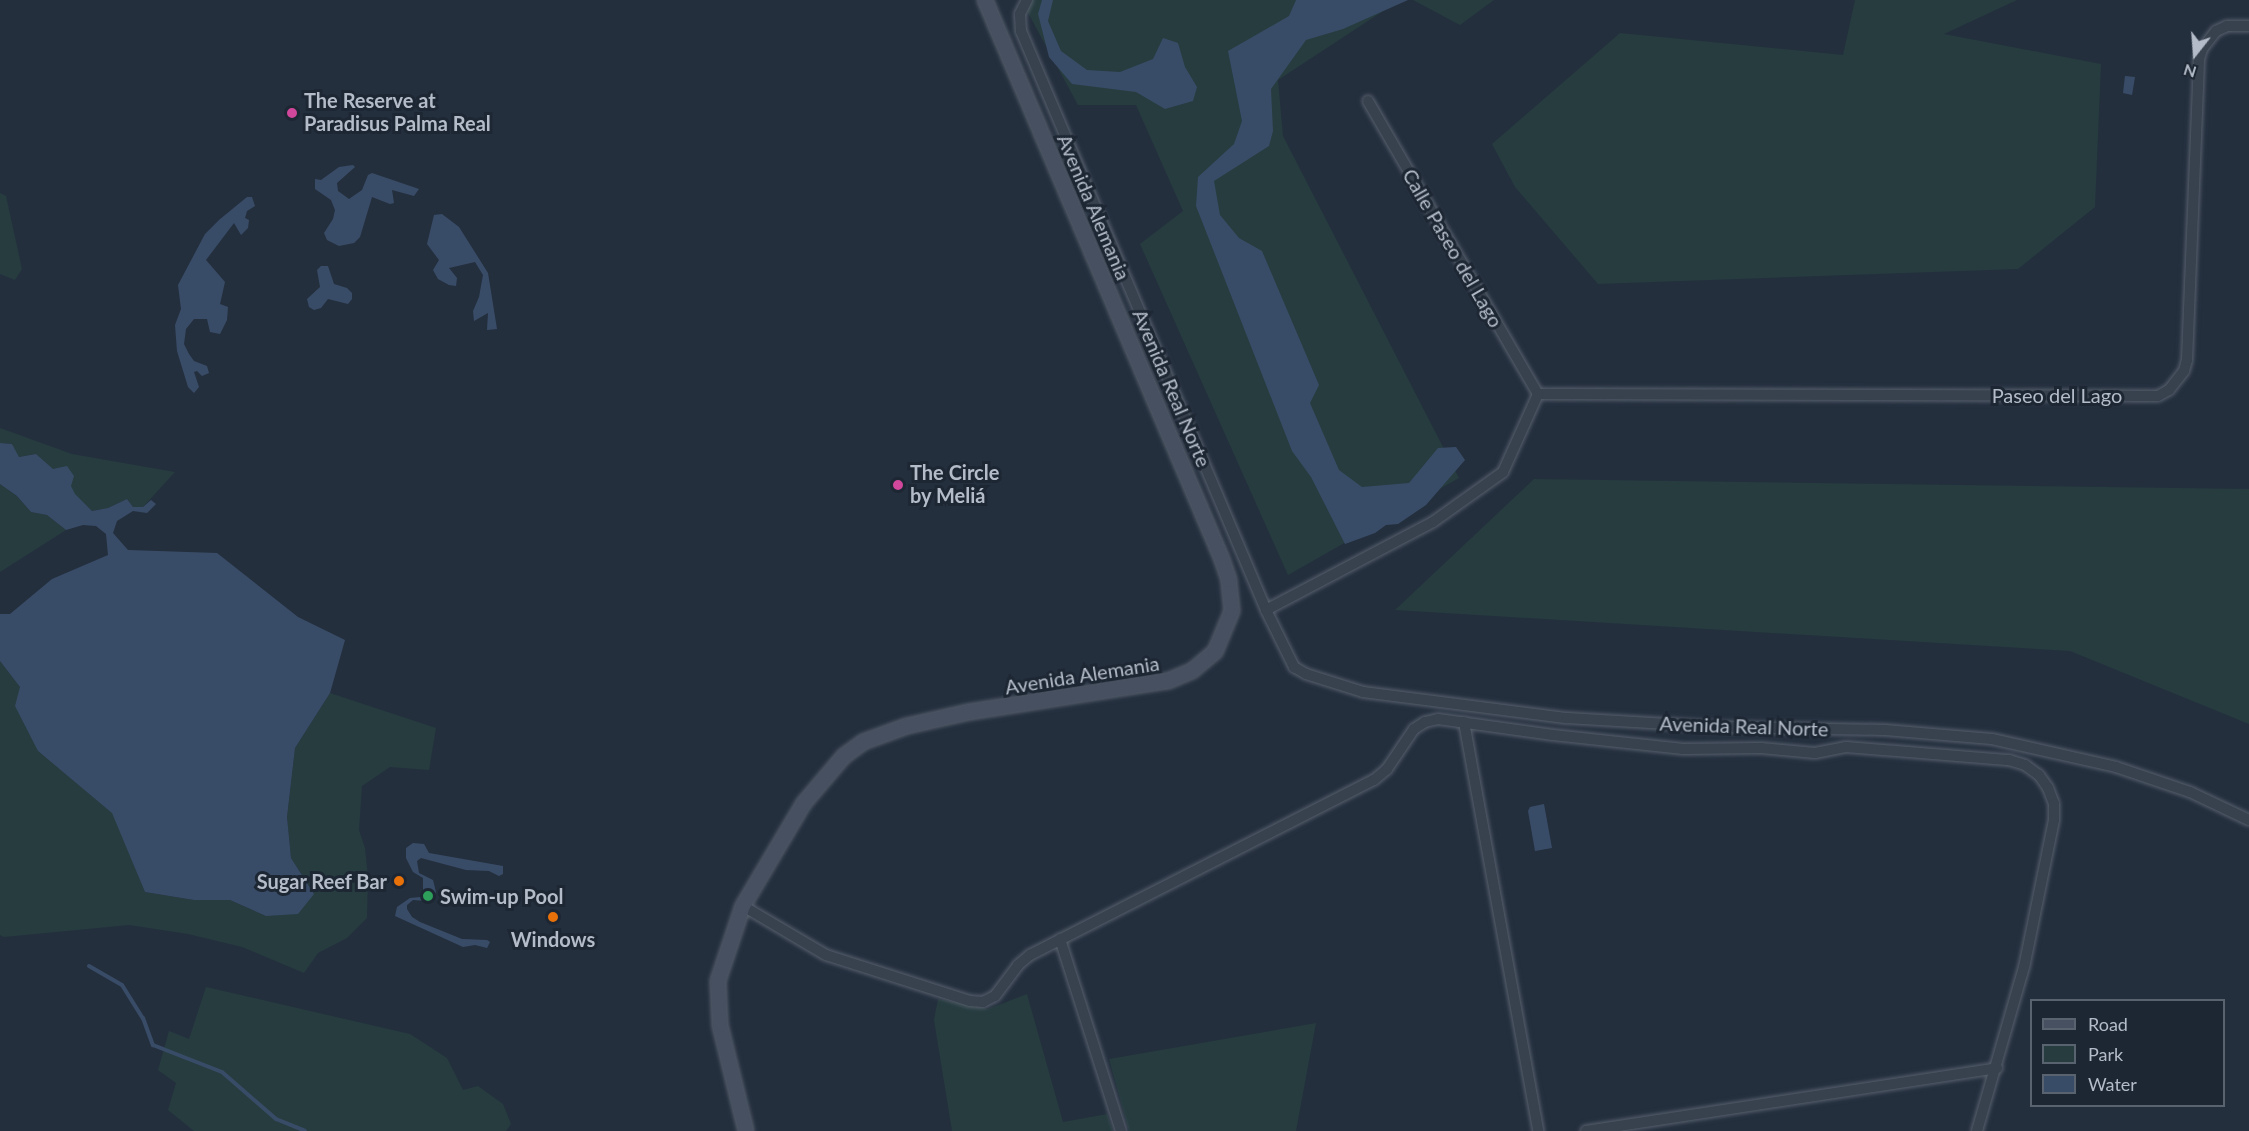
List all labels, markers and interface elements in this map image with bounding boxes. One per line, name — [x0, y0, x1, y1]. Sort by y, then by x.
north arrow — [2165, 24, 2225, 84]
text: N — [2181, 61, 2198, 83]
place label: The Reserve at Paradisus Palma Real — [304, 89, 491, 136]
marker: The Reserve at Paradisus Palma Real — [285, 106, 299, 120]
street label: Avenida Alemania — [1052, 130, 1136, 284]
street label: Calle Paseo del Lago — [1398, 164, 1508, 332]
street label: Avenida Real Norte — [1128, 306, 1216, 470]
street label: Paseo del Lago — [1992, 383, 2122, 407]
place label: The Circle by Meliá — [910, 461, 999, 508]
marker: The Circle by Meliá — [891, 478, 905, 492]
street label: Avenida Alemania — [1003, 651, 1161, 699]
street label: Avenida Real Norte — [1659, 711, 1829, 741]
place label: Sugar Reef Bar — [256, 869, 387, 893]
marker: Sugar Reef Bar — [392, 874, 406, 888]
place label: Swim-up Pool — [440, 884, 563, 908]
marker: Swim-up Pool — [421, 889, 435, 903]
marker: Windows — [546, 910, 560, 924]
place label: Windows — [511, 927, 595, 951]
legend — [2030, 999, 2225, 1107]
text: Road — [2088, 1013, 2128, 1035]
text: Park — [2088, 1043, 2123, 1065]
text: Water — [2088, 1073, 2137, 1095]

